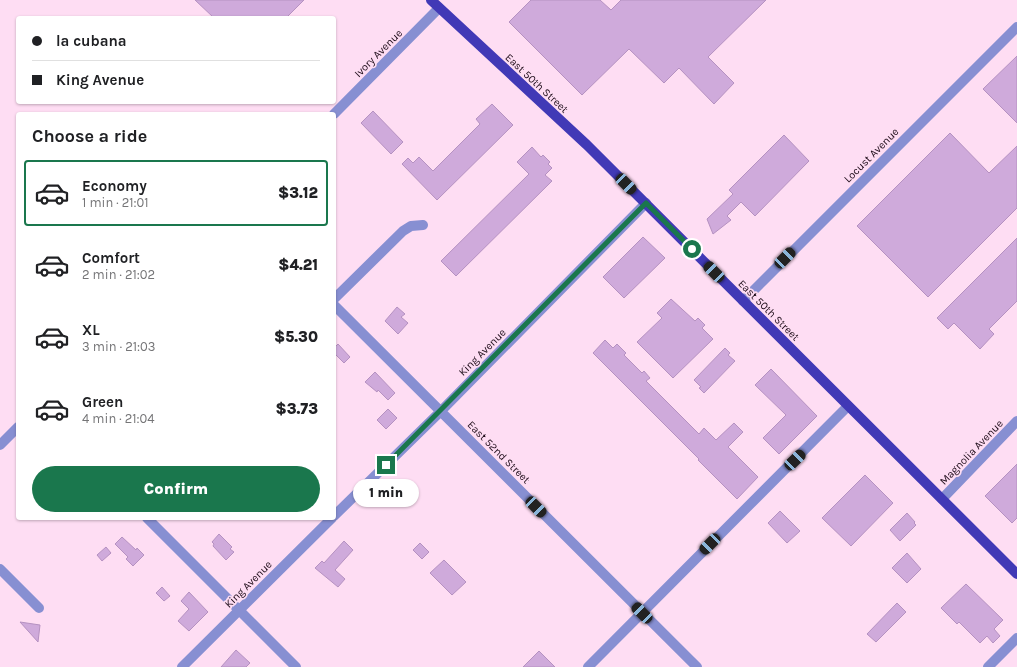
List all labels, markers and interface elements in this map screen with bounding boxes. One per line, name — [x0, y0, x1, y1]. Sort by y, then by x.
street label: Ivory Avenue — [352, 26, 405, 80]
text: la cubana — [56, 32, 127, 50]
street label: East 50th Street — [503, 51, 571, 116]
text: King Avenue — [56, 71, 144, 89]
text: Choose a ride — [32, 125, 147, 147]
street label: Locust Avenue — [841, 125, 902, 185]
car — [613, 171, 639, 197]
icon: car — [34, 175, 70, 211]
text: Economy — [82, 177, 147, 195]
text: $3.12 — [278, 184, 318, 202]
text: 1 min · 21:01 — [82, 195, 149, 210]
route start — [683, 240, 701, 258]
car — [772, 245, 798, 271]
icon: car — [34, 247, 70, 283]
text: Comfort — [82, 249, 140, 267]
text: $4.21 — [278, 256, 318, 274]
car — [701, 259, 727, 285]
text: 2 min · 21:02 — [82, 267, 155, 282]
street label: East 50th Street — [735, 277, 802, 344]
icon: car — [34, 319, 70, 355]
text: XL — [82, 321, 100, 339]
street label: King Avenue — [456, 326, 509, 379]
text: $5.30 — [274, 328, 318, 346]
text: 3 min · 21:03 — [82, 339, 155, 354]
icon: car — [34, 391, 70, 427]
text: Green — [82, 393, 123, 411]
text: $3.73 — [275, 400, 318, 418]
text: 4 min · 21:04 — [82, 411, 155, 426]
street label: Magnolia Avenue — [937, 417, 1006, 488]
street label: East 52nd Street — [465, 418, 533, 486]
car — [782, 447, 808, 473]
route end — [377, 456, 395, 474]
button: Confirm — [32, 466, 320, 512]
callout: 1 min — [353, 479, 419, 507]
text: 1 min — [369, 485, 403, 500]
car — [523, 494, 549, 520]
car — [697, 531, 723, 557]
street label: King Avenue — [222, 558, 275, 611]
car — [629, 600, 655, 626]

